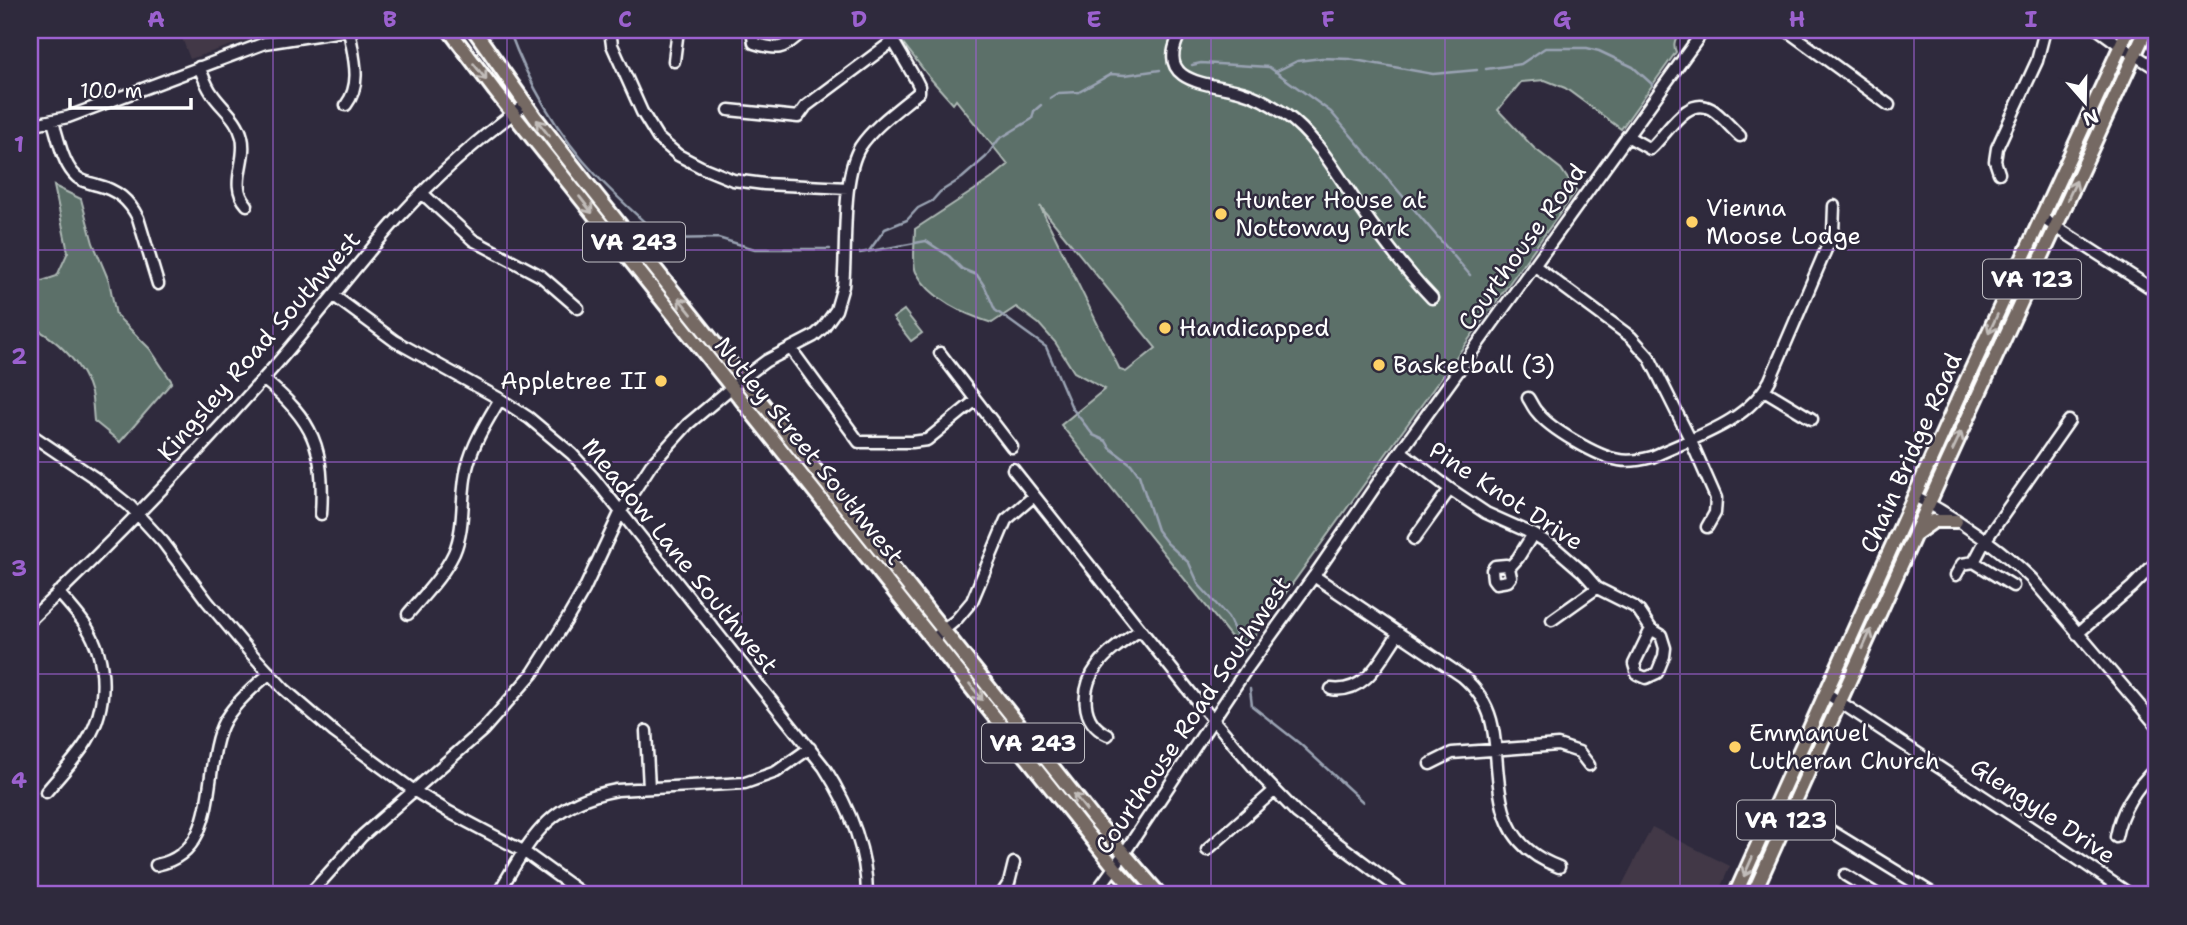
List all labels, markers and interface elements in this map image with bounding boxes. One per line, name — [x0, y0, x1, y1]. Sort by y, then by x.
text: A — [147, 4, 165, 34]
text: B — [383, 4, 397, 34]
text: C — [618, 4, 632, 34]
text: D — [851, 4, 867, 34]
text: E — [1086, 4, 1102, 34]
text: F — [1321, 4, 1335, 34]
text: G — [1553, 4, 1572, 34]
text: H — [1789, 4, 1805, 34]
text: I — [2025, 4, 2038, 34]
one-way arrow — [473, 62, 488, 81]
scale bar — [70, 66, 191, 110]
north arrow — [2050, 66, 2120, 136]
text: 100 m — [80, 77, 143, 105]
text: N — [2079, 103, 2102, 132]
one-way arrow — [535, 119, 551, 137]
text: 1 — [14, 129, 24, 159]
street label: Courthouse Road — [1450, 157, 1594, 337]
one-way arrow — [2066, 180, 2079, 201]
place label: Hunter House at Nottoway Park — [1235, 184, 1427, 244]
place label: Vienna Moose Lodge — [1706, 192, 1861, 252]
one-way arrow — [579, 195, 594, 214]
marker: Hunter House at Nottoway Park — [1213, 206, 1229, 222]
marker: Vienna Moose Lodge — [1684, 214, 1700, 230]
road number: VA 243 — [583, 222, 685, 262]
street label: Kingsley Road Southwest — [150, 224, 368, 468]
road number: VA 123 — [1983, 260, 2081, 298]
one-way arrow — [677, 297, 693, 315]
place label: Handicapped — [1179, 312, 1330, 344]
one-way arrow — [1986, 313, 1999, 334]
marker: Handicapped — [1157, 320, 1173, 336]
street label: Nutley Street Southwest — [707, 330, 911, 572]
text: 2 — [11, 341, 27, 371]
street label: Chain Bridge Road — [1852, 348, 1970, 558]
place label: Basketball (3) — [1393, 349, 1555, 381]
marker: Basketball (3) — [1371, 357, 1387, 373]
place label: Appletree II — [500, 365, 647, 397]
marker: Appletree II — [653, 373, 669, 389]
street label: Meadow Lane Southwest — [575, 431, 785, 681]
one-way arrow — [1951, 431, 1964, 453]
street label: Pine Knot Drive — [1423, 434, 1589, 558]
text: 3 — [11, 553, 27, 583]
street label: Courthouse Road Southwest — [1088, 570, 1298, 860]
one-way arrow — [1861, 629, 1874, 650]
one-way arrow — [968, 683, 983, 701]
place label: Emmanuel Lutheran Church — [1749, 717, 1940, 777]
road number: VA 243 — [982, 723, 1084, 762]
marker: Emmanuel Lutheran Church — [1727, 739, 1743, 755]
street label: Glengyle Drive — [1964, 751, 2122, 871]
text: 4 — [11, 765, 27, 795]
one-way arrow — [1073, 794, 1088, 812]
road number: VA 123 — [1737, 800, 1835, 840]
one-way arrow — [1741, 856, 1754, 877]

